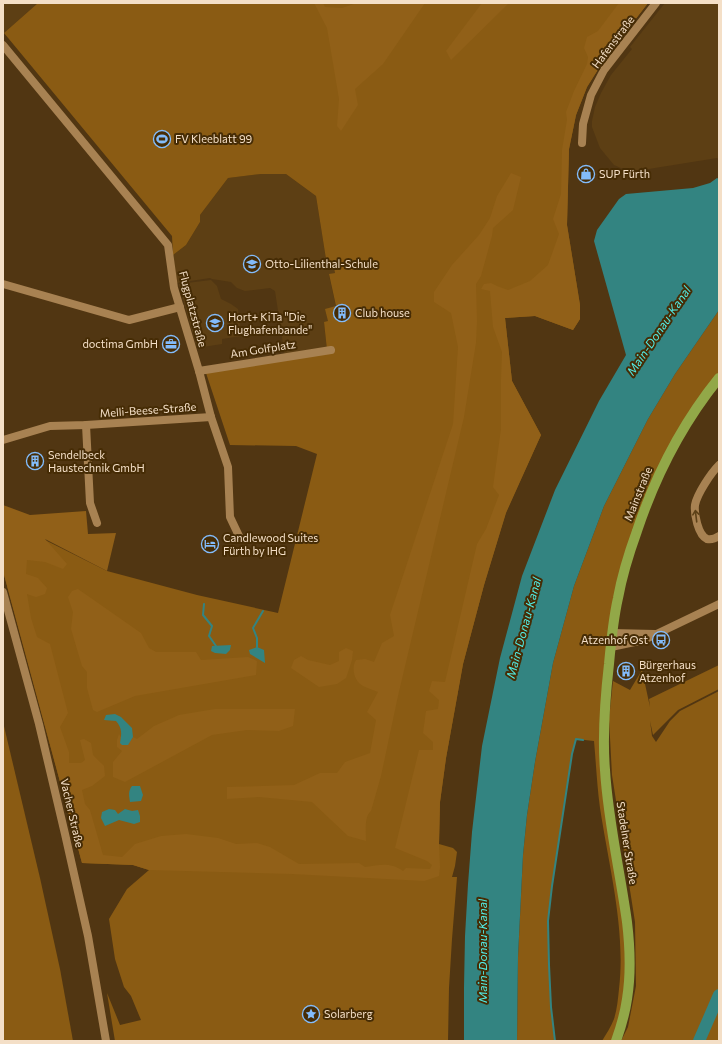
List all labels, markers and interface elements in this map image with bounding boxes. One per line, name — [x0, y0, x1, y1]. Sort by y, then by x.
street label: Hafenstraße — [589, 13, 637, 70]
sports icon: FV Kleeblatt 99 — [152, 129, 172, 149]
place label: FV Kleeblatt 99 — [175, 132, 253, 145]
shop icon: SUP Fürth — [576, 164, 596, 184]
place label: SUP Fürth — [599, 167, 650, 180]
school or university icon: Otto-Lilienthal-Schule — [242, 254, 262, 274]
place label: Otto-Lilienthal-Schule — [265, 257, 378, 270]
street label: Flugplatzstraße — [177, 269, 210, 349]
water label: Main-Donau-Kanal — [623, 283, 694, 378]
building icon: Club house — [332, 303, 352, 323]
place label: Club house — [355, 306, 410, 319]
place label: Hort+ KiTa "Die Flughafenbande" — [228, 310, 312, 336]
school or university icon: Hort+ KiTa "Die Flughafenbande" — [205, 313, 225, 333]
office icon: doctima GmbH — [161, 334, 181, 354]
place label: doctima GmbH — [82, 337, 158, 350]
street label: Am Golfplatz — [229, 337, 297, 360]
street label: Melli-Beese-Straße — [99, 400, 197, 419]
place label: Sendelbeck Haustechnik GmbH — [48, 448, 145, 474]
building icon: Sendelbeck Haustechnik GmbH — [25, 451, 45, 471]
street label: Mainstraße — [621, 465, 654, 523]
one-way arrow — [692, 510, 700, 523]
place label: Candlewood Suites Fürth by IHG — [223, 531, 318, 557]
hotel icon: Candlewood Suites Fürth by IHG — [200, 534, 220, 554]
water label: Main-Donau-Kanal — [503, 575, 544, 680]
bus stop icon: Atzenhof Ost — [651, 630, 671, 650]
place label: Atzenhof Ost — [581, 633, 648, 646]
place label: Bürgerhaus Atzenhof — [639, 658, 696, 684]
building icon: Bürgerhaus Atzenhof — [616, 661, 636, 681]
street label: Vacher Straße — [58, 777, 87, 849]
street label: Stadelner Straße — [615, 801, 640, 885]
water label: Main-Donau-Kanal — [475, 898, 489, 1003]
place icon: Solarberg — [301, 1004, 321, 1024]
place label: Solarberg — [324, 1007, 373, 1020]

